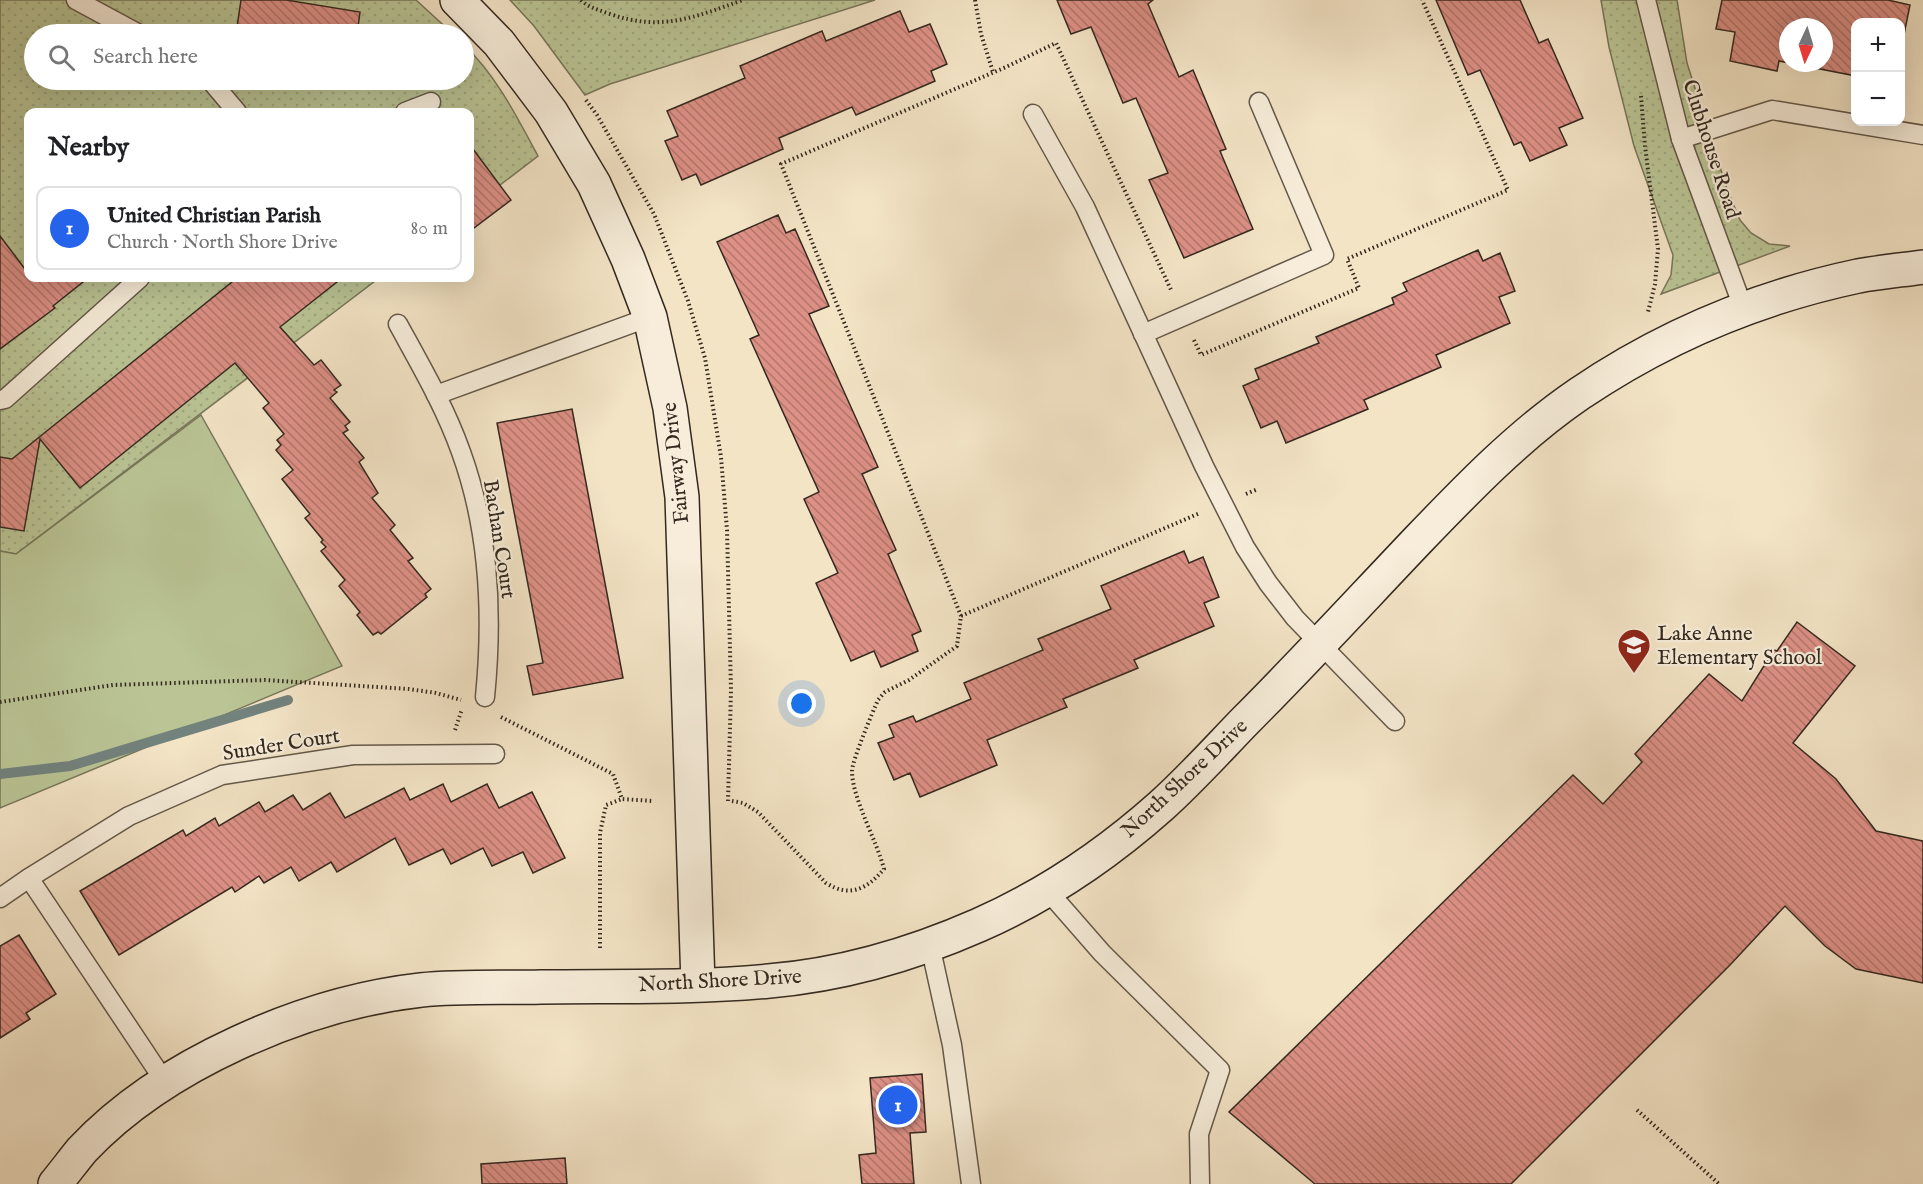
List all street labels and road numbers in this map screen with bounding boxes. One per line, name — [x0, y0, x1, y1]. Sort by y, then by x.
street label: Clubhouse Road — [1675, 76, 1746, 223]
street label: Fairway Drive — [657, 400, 696, 525]
street label: Bachan Court — [476, 478, 521, 601]
street label: North Shore Drive — [1116, 713, 1254, 845]
street label: Sunder Court — [221, 723, 342, 768]
street label: North Shore Drive — [638, 964, 803, 999]

